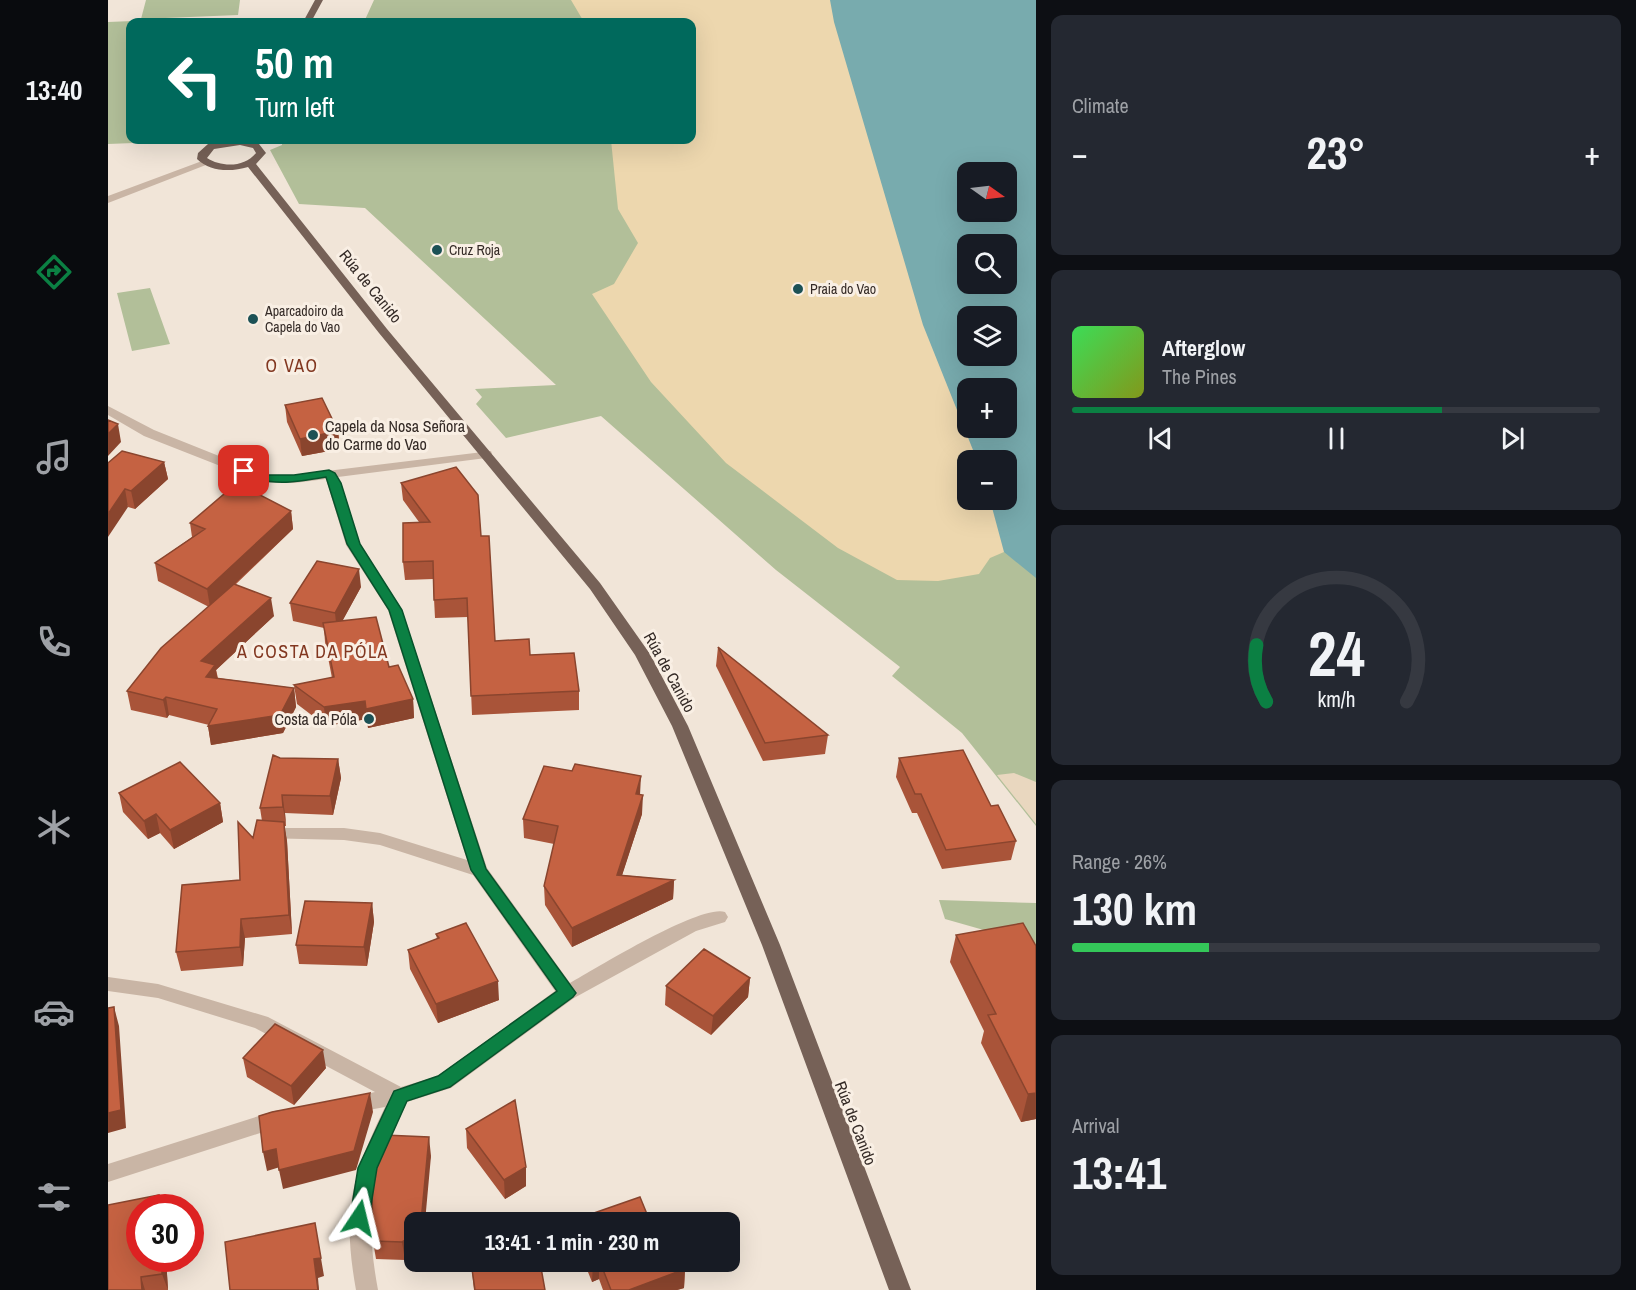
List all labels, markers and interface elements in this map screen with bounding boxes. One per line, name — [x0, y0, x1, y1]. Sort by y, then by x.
text: 50 m — [255, 35, 334, 91]
icon: left — [156, 42, 234, 120]
text: 13:40 — [26, 72, 82, 108]
text: Turn left — [255, 89, 334, 125]
text: Climate — [1072, 92, 1129, 119]
text: 23° — [1306, 122, 1366, 183]
text: − — [1072, 131, 1088, 175]
text: + — [1584, 131, 1600, 175]
north arrow — [957, 162, 1017, 222]
map controls — [957, 162, 1017, 510]
button: search — [957, 234, 1017, 294]
place label: Cruz Roja — [449, 241, 501, 259]
marker: Cruz Roja — [430, 243, 444, 257]
street label: Rúa de Canido — [335, 245, 407, 327]
icon: directions — [33, 251, 75, 293]
place label: Praia do Vao — [810, 280, 876, 298]
marker: Praia do Vao — [791, 282, 805, 296]
place label: Aparcadoiro da Capela do Vao — [264, 302, 344, 336]
button: layers — [957, 306, 1017, 366]
marker: Aparcadoiro da Capela do Vao — [246, 312, 260, 326]
text: Afterglow — [1162, 333, 1245, 363]
district label: O VAO — [265, 353, 319, 378]
text: The Pines — [1162, 363, 1237, 390]
button: + — [957, 378, 1017, 438]
place label: Capela da Nosa Señora do Carme do Vao — [325, 415, 466, 455]
icon: previous — [1144, 422, 1177, 455]
icon: pause — [1320, 422, 1353, 455]
icon: next — [1496, 422, 1529, 455]
marker: Capela da Nosa Señora do Carme do Vao — [306, 428, 320, 442]
icon: music — [33, 436, 75, 478]
pin — [218, 445, 269, 496]
button: − — [957, 450, 1017, 510]
icon: arrive — [227, 454, 260, 487]
text: 24 — [1308, 611, 1364, 695]
icon: phone — [33, 621, 75, 663]
street label: Rúa de Canido — [639, 628, 701, 716]
district label: A COSTA DA PÓLA — [236, 639, 389, 664]
text: km/h — [1317, 685, 1355, 714]
place label: Costa da Póla — [275, 708, 358, 730]
marker: Costa da Póla — [362, 712, 376, 726]
icon: climate — [33, 806, 75, 848]
text: Range · 26% — [1072, 848, 1167, 875]
text: 130 km — [1072, 878, 1197, 939]
icon: car — [33, 991, 75, 1033]
street label: Rúa de Canido — [830, 1078, 882, 1168]
text: Arrival — [1072, 1112, 1119, 1139]
text: 13:41 — [1072, 1142, 1166, 1203]
icon: filters — [33, 1176, 75, 1218]
position arrow — [327, 1186, 391, 1250]
speed limit sign: 30 — [126, 1194, 204, 1272]
text: 13:41 · 1 min · 230 m — [485, 1227, 659, 1257]

